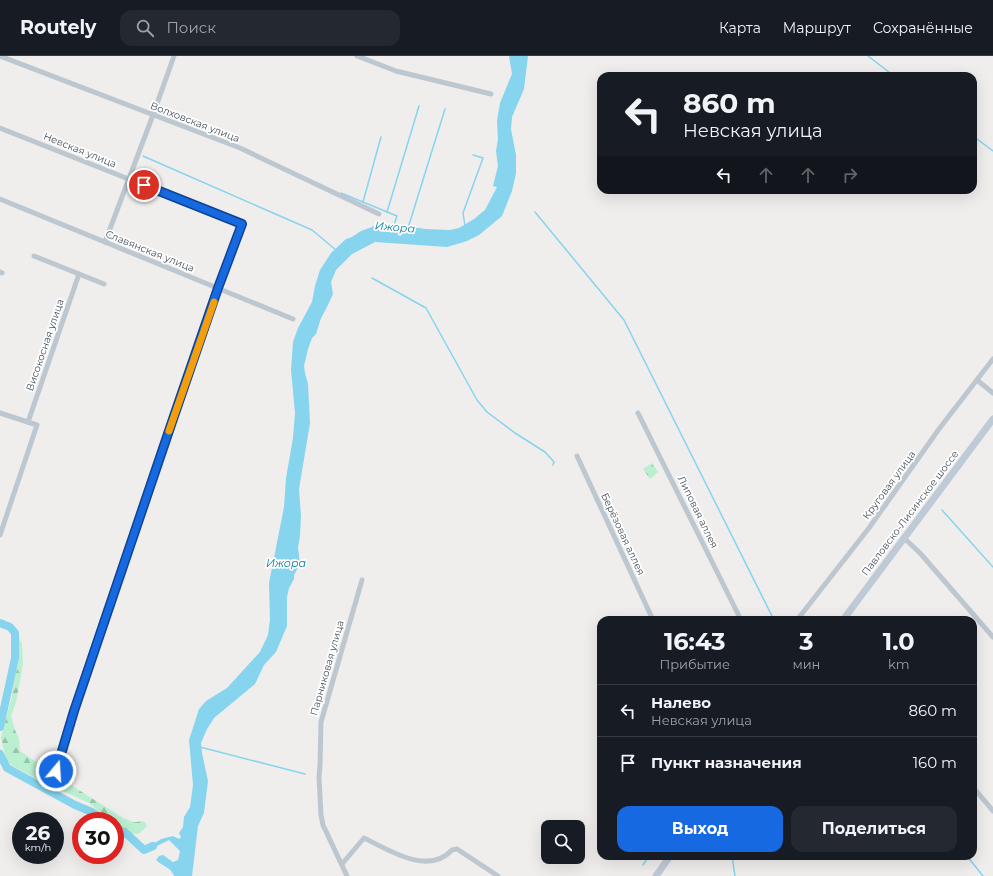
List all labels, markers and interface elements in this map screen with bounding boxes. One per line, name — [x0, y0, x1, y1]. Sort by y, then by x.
search box — [120, 10, 400, 46]
text: Routely — [20, 16, 96, 39]
icon: search — [134, 17, 156, 39]
text: Поиск — [166, 18, 216, 37]
text: Карта — [719, 19, 761, 37]
text: Маршрут — [783, 19, 851, 37]
text: Сохранённые — [873, 19, 973, 37]
text: 860 m — [683, 86, 776, 120]
icon: left — [617, 88, 669, 140]
street label: Волховская улица — [148, 99, 242, 145]
text: Невская улица — [683, 120, 823, 142]
street label: Невская улица — [42, 129, 118, 171]
icon: left — [713, 164, 735, 186]
icon: ahead — [755, 164, 777, 186]
icon: ahead — [797, 164, 819, 186]
icon: right — [839, 164, 861, 186]
pin — [127, 168, 161, 202]
icon: arrive — [133, 174, 155, 196]
water label: Ижора — [374, 218, 416, 236]
street label: Славянская улица — [104, 227, 196, 275]
street label: Високосная улица — [23, 297, 67, 393]
street label: Павловско-Лисинское шоссе — [859, 448, 961, 578]
street label: Круговая улица — [860, 448, 918, 522]
street label: Липовая аллея — [675, 474, 721, 550]
street label: Берёзовая аллея — [598, 491, 648, 577]
water label: Ижора — [266, 556, 307, 570]
street label: Парниковая улица — [307, 619, 347, 717]
text: 16:43 — [664, 627, 725, 656]
text: 3 — [799, 627, 814, 656]
text: 1.0 — [883, 627, 915, 656]
text: Прибытие — [659, 656, 730, 672]
text: мин — [792, 656, 820, 672]
text: km — [888, 656, 909, 672]
text: Налево — [651, 693, 711, 712]
icon: left — [617, 700, 639, 722]
text: 860 m — [909, 701, 957, 720]
text: Невская улица — [651, 712, 752, 728]
position arrow — [35, 750, 77, 792]
icon: arrive — [617, 752, 639, 774]
text: Пункт назначения — [651, 753, 802, 772]
text: 160 m — [913, 753, 957, 772]
button: Выход — [617, 806, 783, 852]
button: Поделиться — [791, 806, 957, 852]
speed limit sign: 30 — [72, 812, 124, 864]
map controls — [541, 820, 585, 864]
button: search — [541, 820, 585, 864]
text: 26 — [26, 821, 50, 845]
text: km/h — [25, 841, 51, 854]

